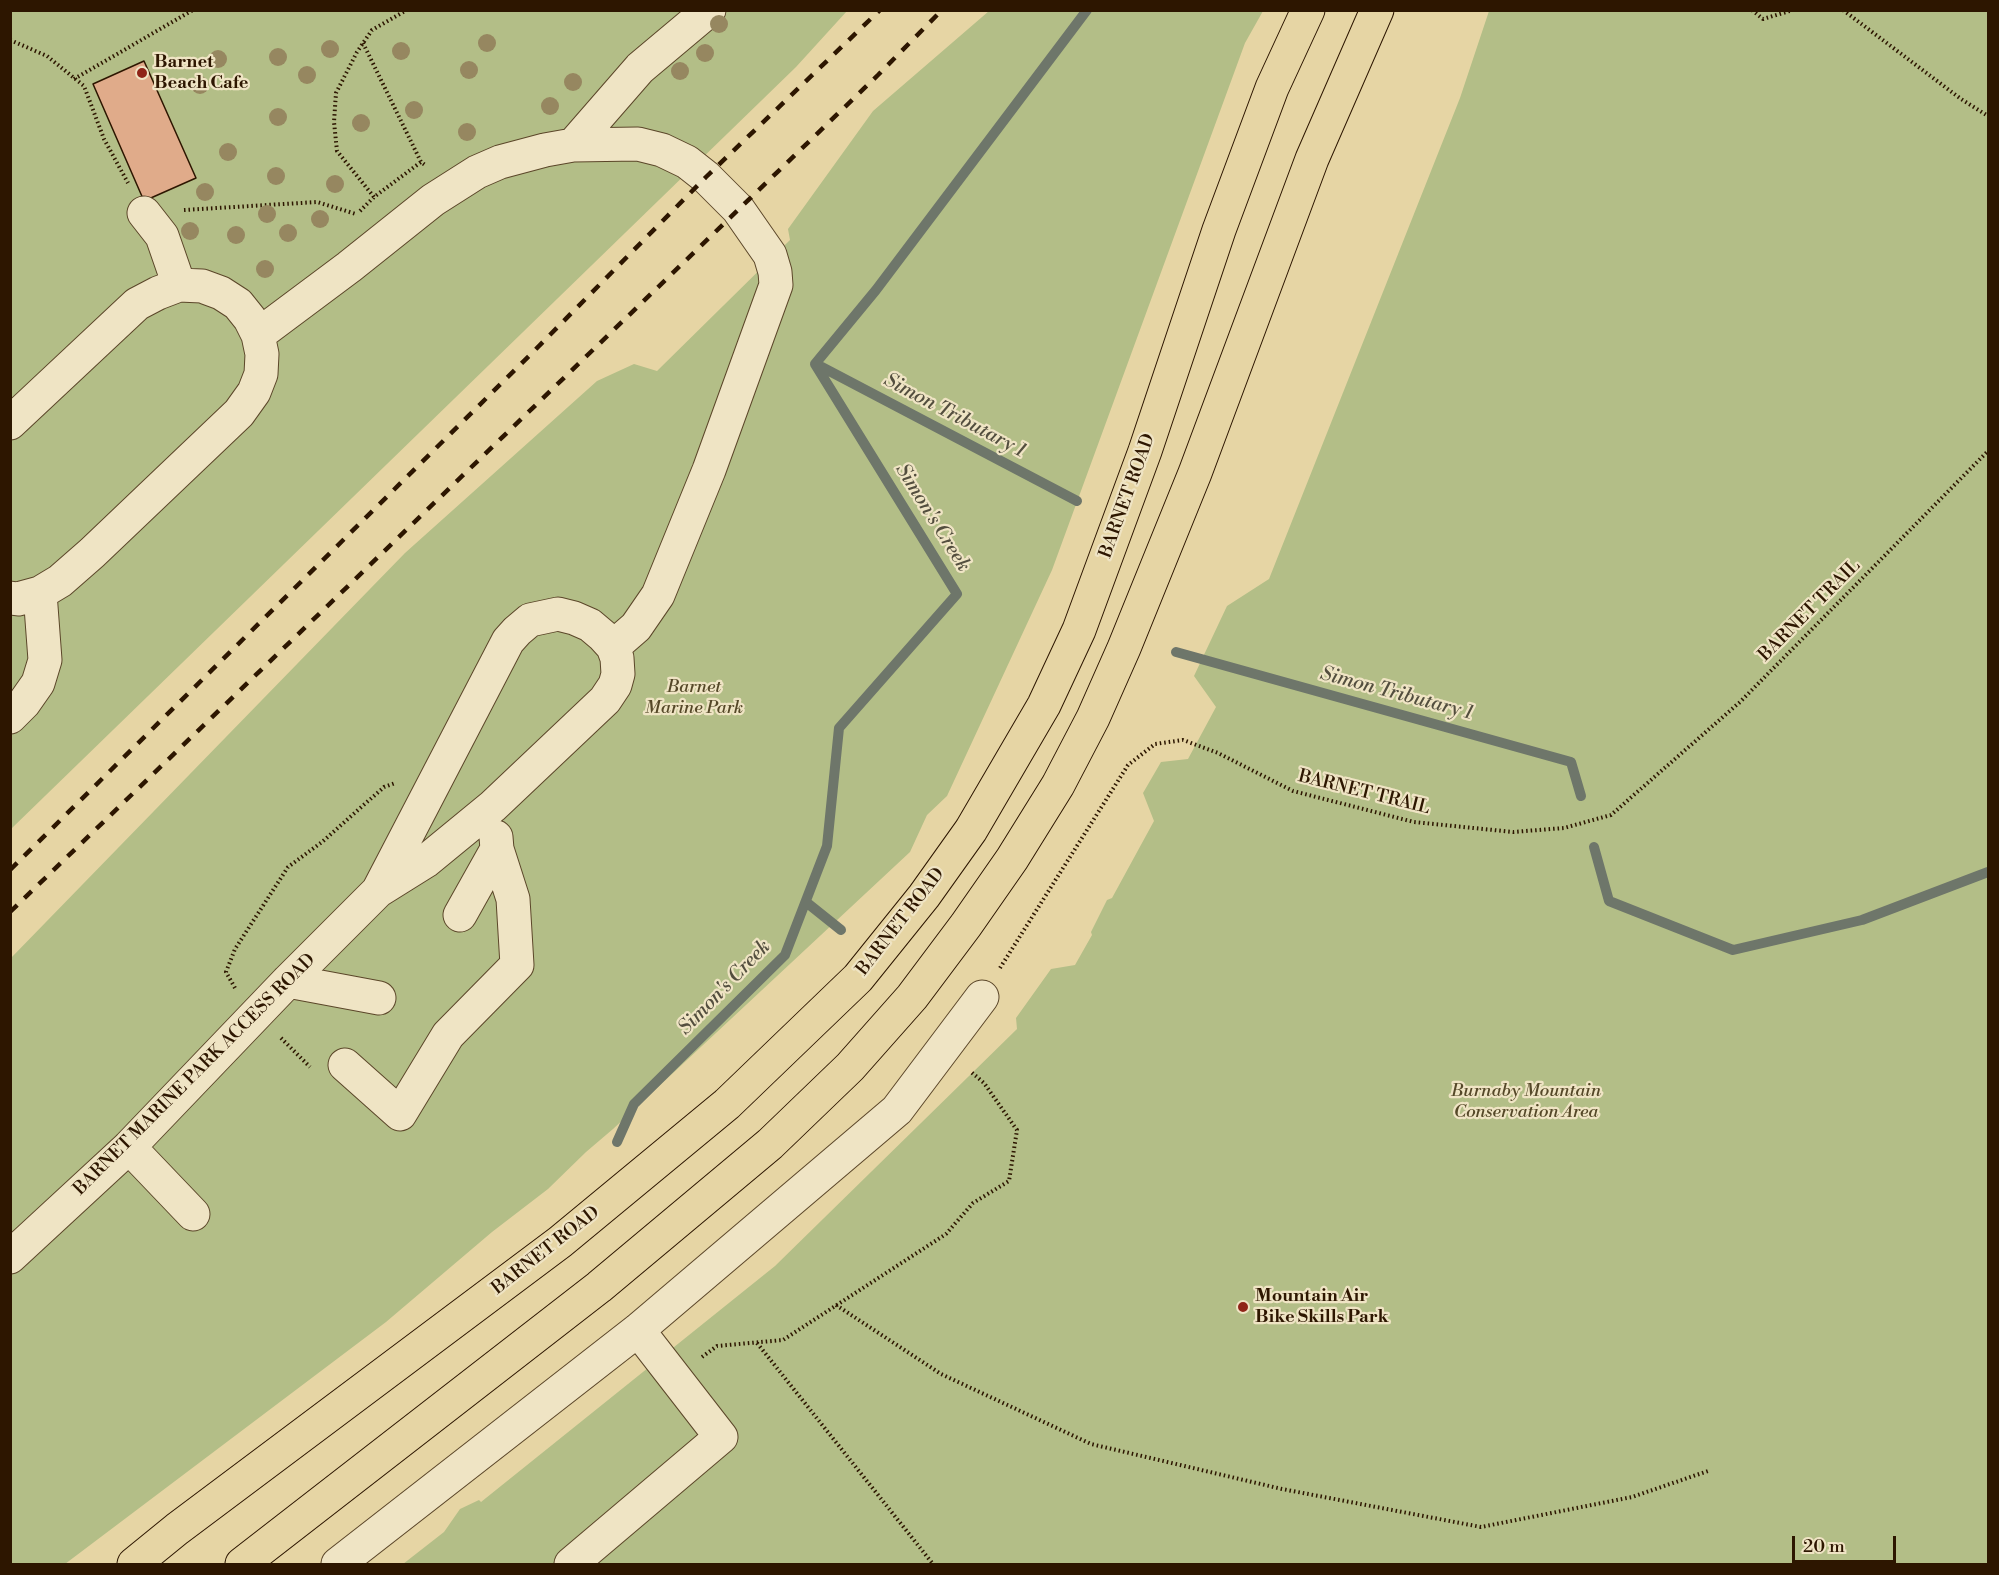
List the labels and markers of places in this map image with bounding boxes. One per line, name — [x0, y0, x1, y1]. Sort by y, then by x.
place label: Barnet Beach Cafe — [154, 52, 248, 94]
marker: Barnet Beach Cafe — [135, 66, 149, 80]
place label: Mountain Air Bike Skills Park — [1255, 1286, 1389, 1328]
marker: Mountain Air Bike Skills Park — [1236, 1300, 1250, 1314]

